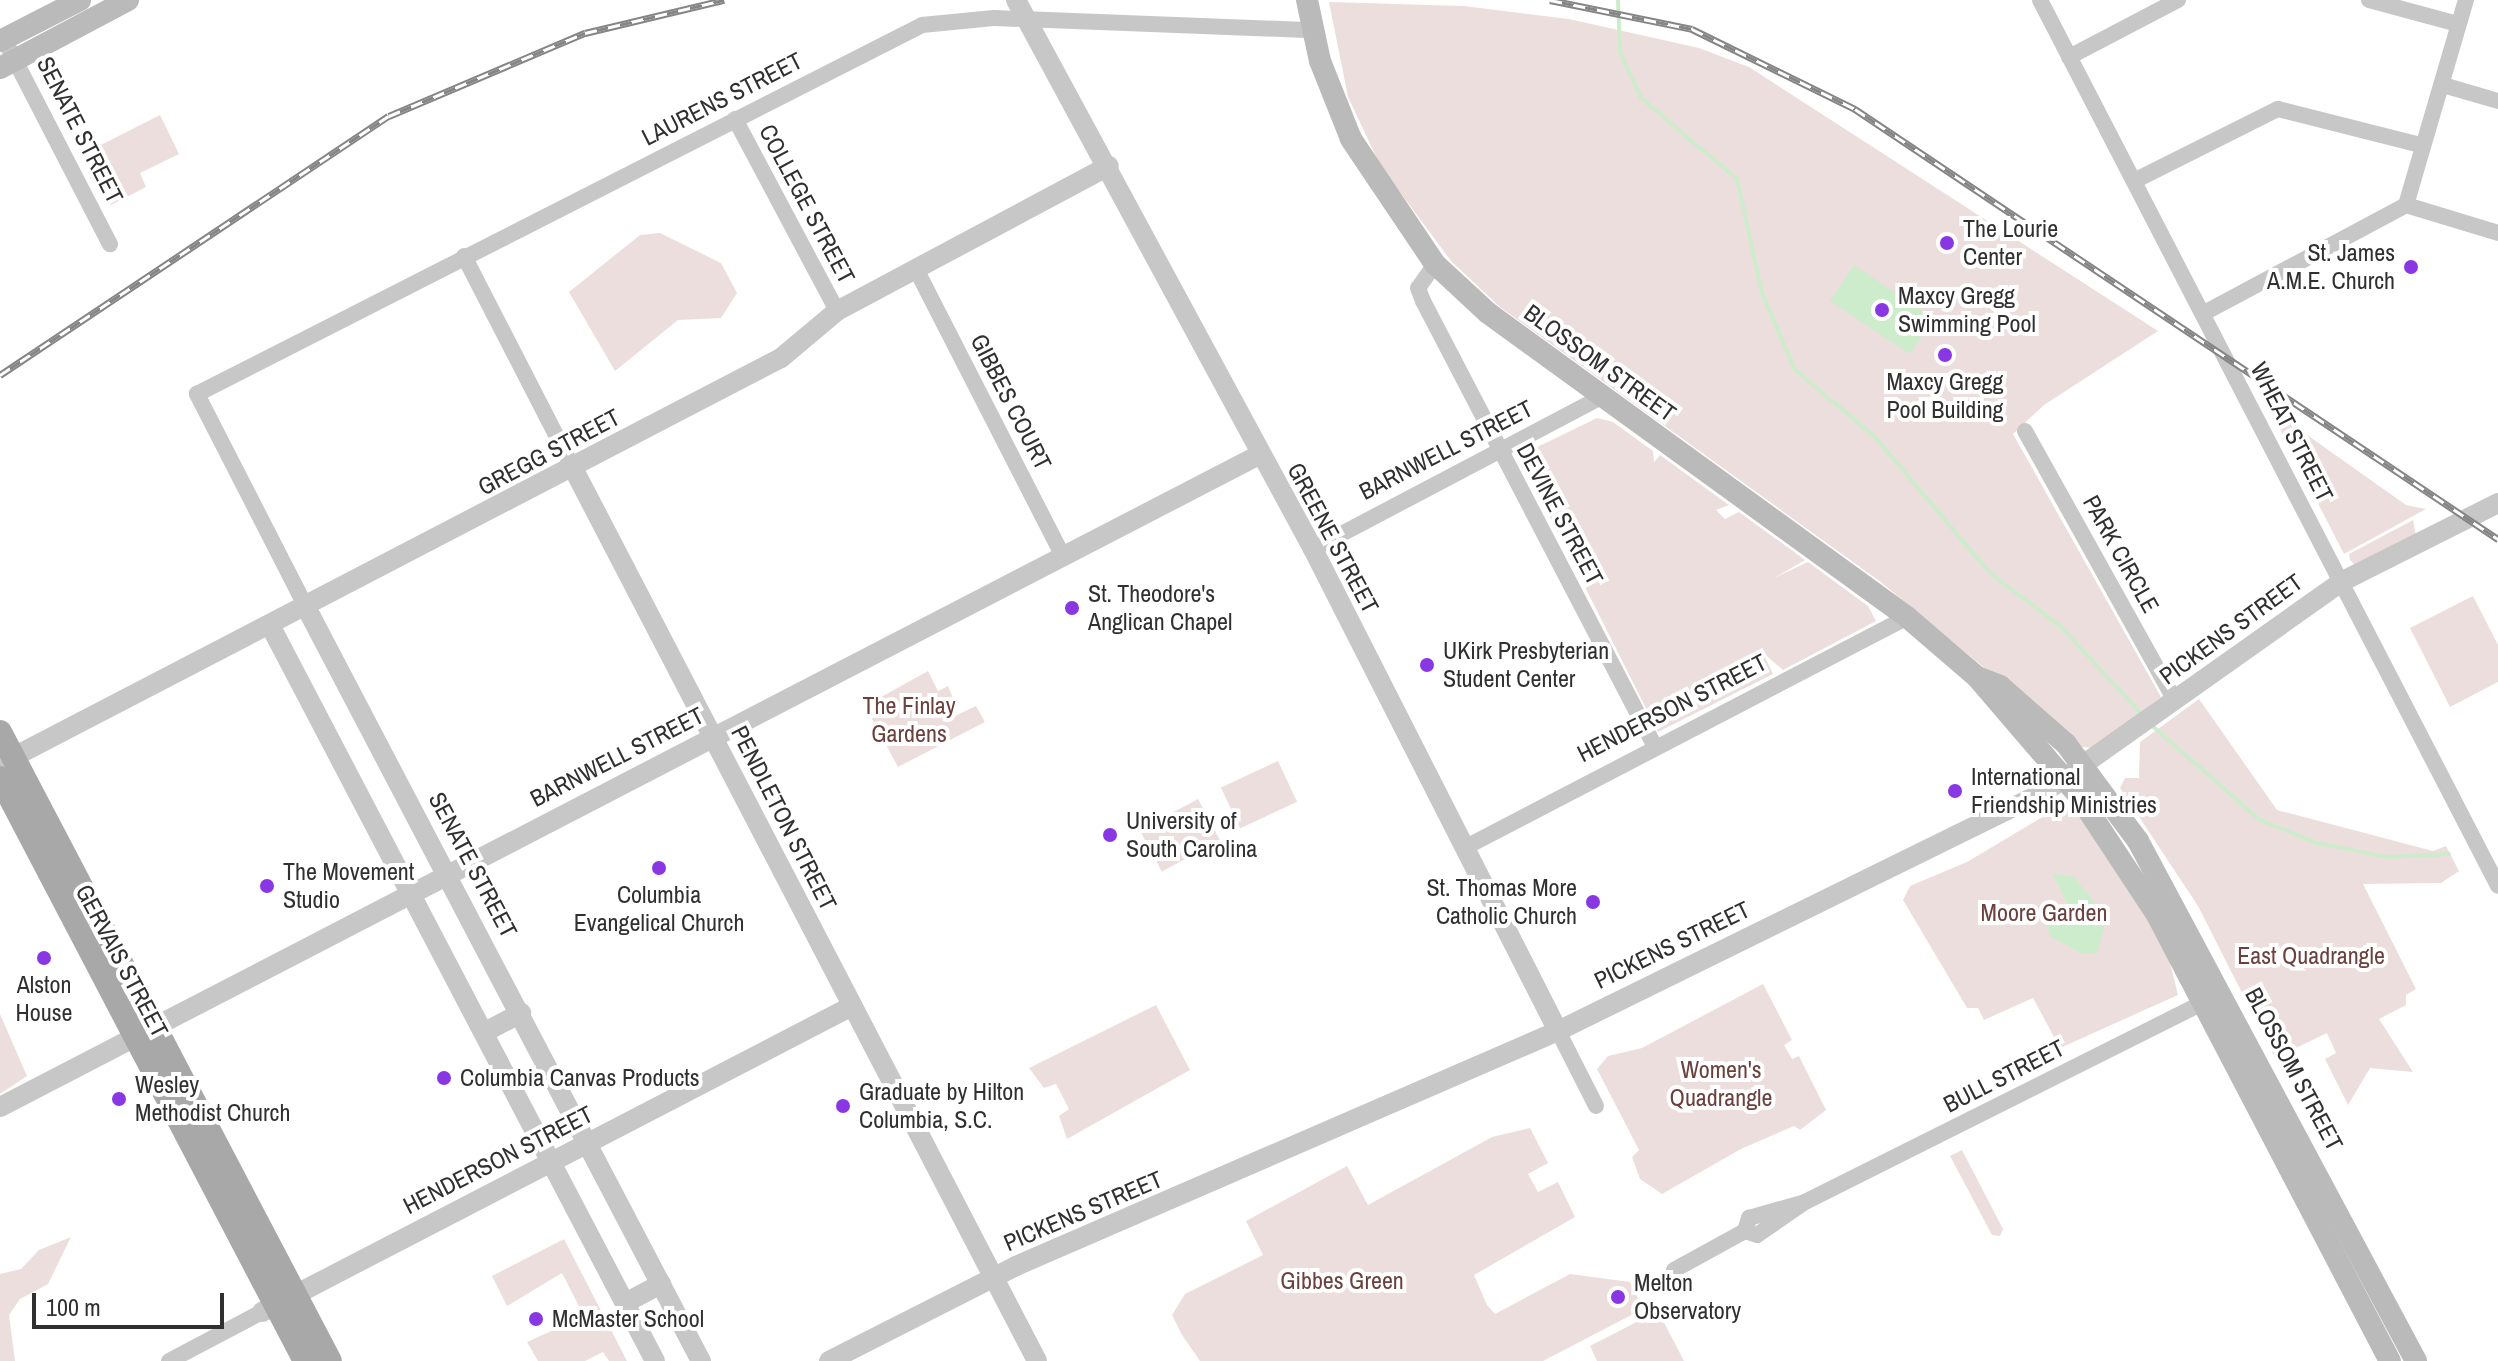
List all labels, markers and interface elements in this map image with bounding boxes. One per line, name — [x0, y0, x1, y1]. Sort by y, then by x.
street label: LAURENS STREET — [637, 46, 807, 152]
street label: SENATE STREET — [31, 52, 129, 208]
street label: COLLEGE STREET — [753, 120, 861, 288]
place label: The Lourie Center — [1963, 215, 2058, 271]
marker: The Lourie Center — [1938, 234, 1956, 252]
place label: St. James A.M.E. Church — [2267, 239, 2395, 295]
marker: St. James A.M.E. Church — [2402, 258, 2420, 276]
place label: Maxcy Gregg Swimming Pool — [1898, 282, 2036, 338]
street label: BLOSSOM STREET — [1519, 298, 1681, 428]
marker: Maxcy Gregg Swimming Pool — [1873, 301, 1891, 319]
street label: GIBBES COURT — [964, 329, 1058, 475]
marker: Maxcy Gregg Pool Building — [1936, 346, 1954, 364]
street label: WHEAT STREET — [2244, 357, 2340, 507]
place label: Maxcy Gregg Pool Building — [1886, 368, 2004, 424]
street label: BARNWELL STREET — [1354, 394, 1538, 506]
street label: GREGG STREET — [473, 403, 625, 501]
street label: DEVINE STREET — [1511, 438, 1609, 590]
street label: GREENE STREET — [1281, 458, 1385, 618]
street label: PARK CIRCLE — [2077, 490, 2165, 618]
street label: PICKENS STREET — [2154, 568, 2308, 690]
place label: St. Theodore's Anglican Chapel — [1088, 580, 1232, 636]
marker: St. Theodore's Anglican Chapel — [1063, 599, 1081, 617]
place label: UKirk Presbyterian Student Center — [1443, 637, 1609, 693]
street label: HENDERSON STREET — [1572, 648, 1772, 768]
marker: UKirk Presbyterian Student Center — [1418, 656, 1436, 674]
park label: The Finlay Gardens — [863, 692, 955, 748]
street label: BARNWELL STREET — [525, 701, 709, 813]
street label: PENDLETON STREET — [725, 721, 843, 915]
place label: International Friendship Ministries — [1971, 763, 2157, 819]
marker: International Friendship Ministries — [1946, 782, 1964, 800]
street label: SENATE STREET — [423, 787, 523, 943]
place label: University of South Carolina — [1126, 807, 1257, 863]
marker: University of South Carolina — [1101, 826, 1119, 844]
place label: The Movement Studio — [283, 858, 414, 914]
marker: Columbia Evangelical Church — [650, 859, 668, 877]
place label: St. Thomas More Catholic Church — [1426, 874, 1577, 930]
marker: The Movement Studio — [258, 877, 276, 895]
street label: GERVAIS STREET — [70, 880, 174, 1042]
place label: Columbia Evangelical Church — [574, 881, 744, 937]
marker: St. Thomas More Catholic Church — [1584, 893, 1602, 911]
street label: PICKENS STREET — [1590, 895, 1754, 995]
park label: Moore Garden — [1981, 899, 2107, 927]
park label: East Quadrangle — [2237, 942, 2385, 970]
marker: Alston House — [35, 949, 53, 967]
place label: Alston House — [16, 971, 72, 1027]
street label: BLOSSOM STREET — [2239, 983, 2349, 1155]
street label: BULL STREET — [1939, 1033, 2069, 1119]
park label: Women's Quadrangle — [1670, 1056, 1772, 1112]
place label: Columbia Canvas Products — [460, 1064, 700, 1092]
marker: Columbia Canvas Products — [435, 1069, 453, 1087]
place label: Wesley Methodist Church — [135, 1071, 290, 1127]
place label: Graduate by Hilton Columbia, S.C. — [859, 1078, 1024, 1134]
marker: Wesley Methodist Church — [110, 1090, 128, 1108]
marker: Graduate by Hilton Columbia, S.C. — [834, 1097, 852, 1115]
street label: HENDERSON STREET — [398, 1100, 598, 1220]
street label: PICKENS STREET — [999, 1165, 1167, 1257]
park label: Gibbes Green — [1280, 1267, 1404, 1295]
place label: Melton Observatory — [1634, 1269, 1741, 1325]
scale bar — [36, 1277, 228, 1327]
marker: Melton Observatory — [1609, 1288, 1627, 1306]
text: 100 m — [46, 1291, 101, 1323]
place label: McMaster School — [552, 1305, 704, 1333]
marker: McMaster School — [527, 1310, 545, 1328]

